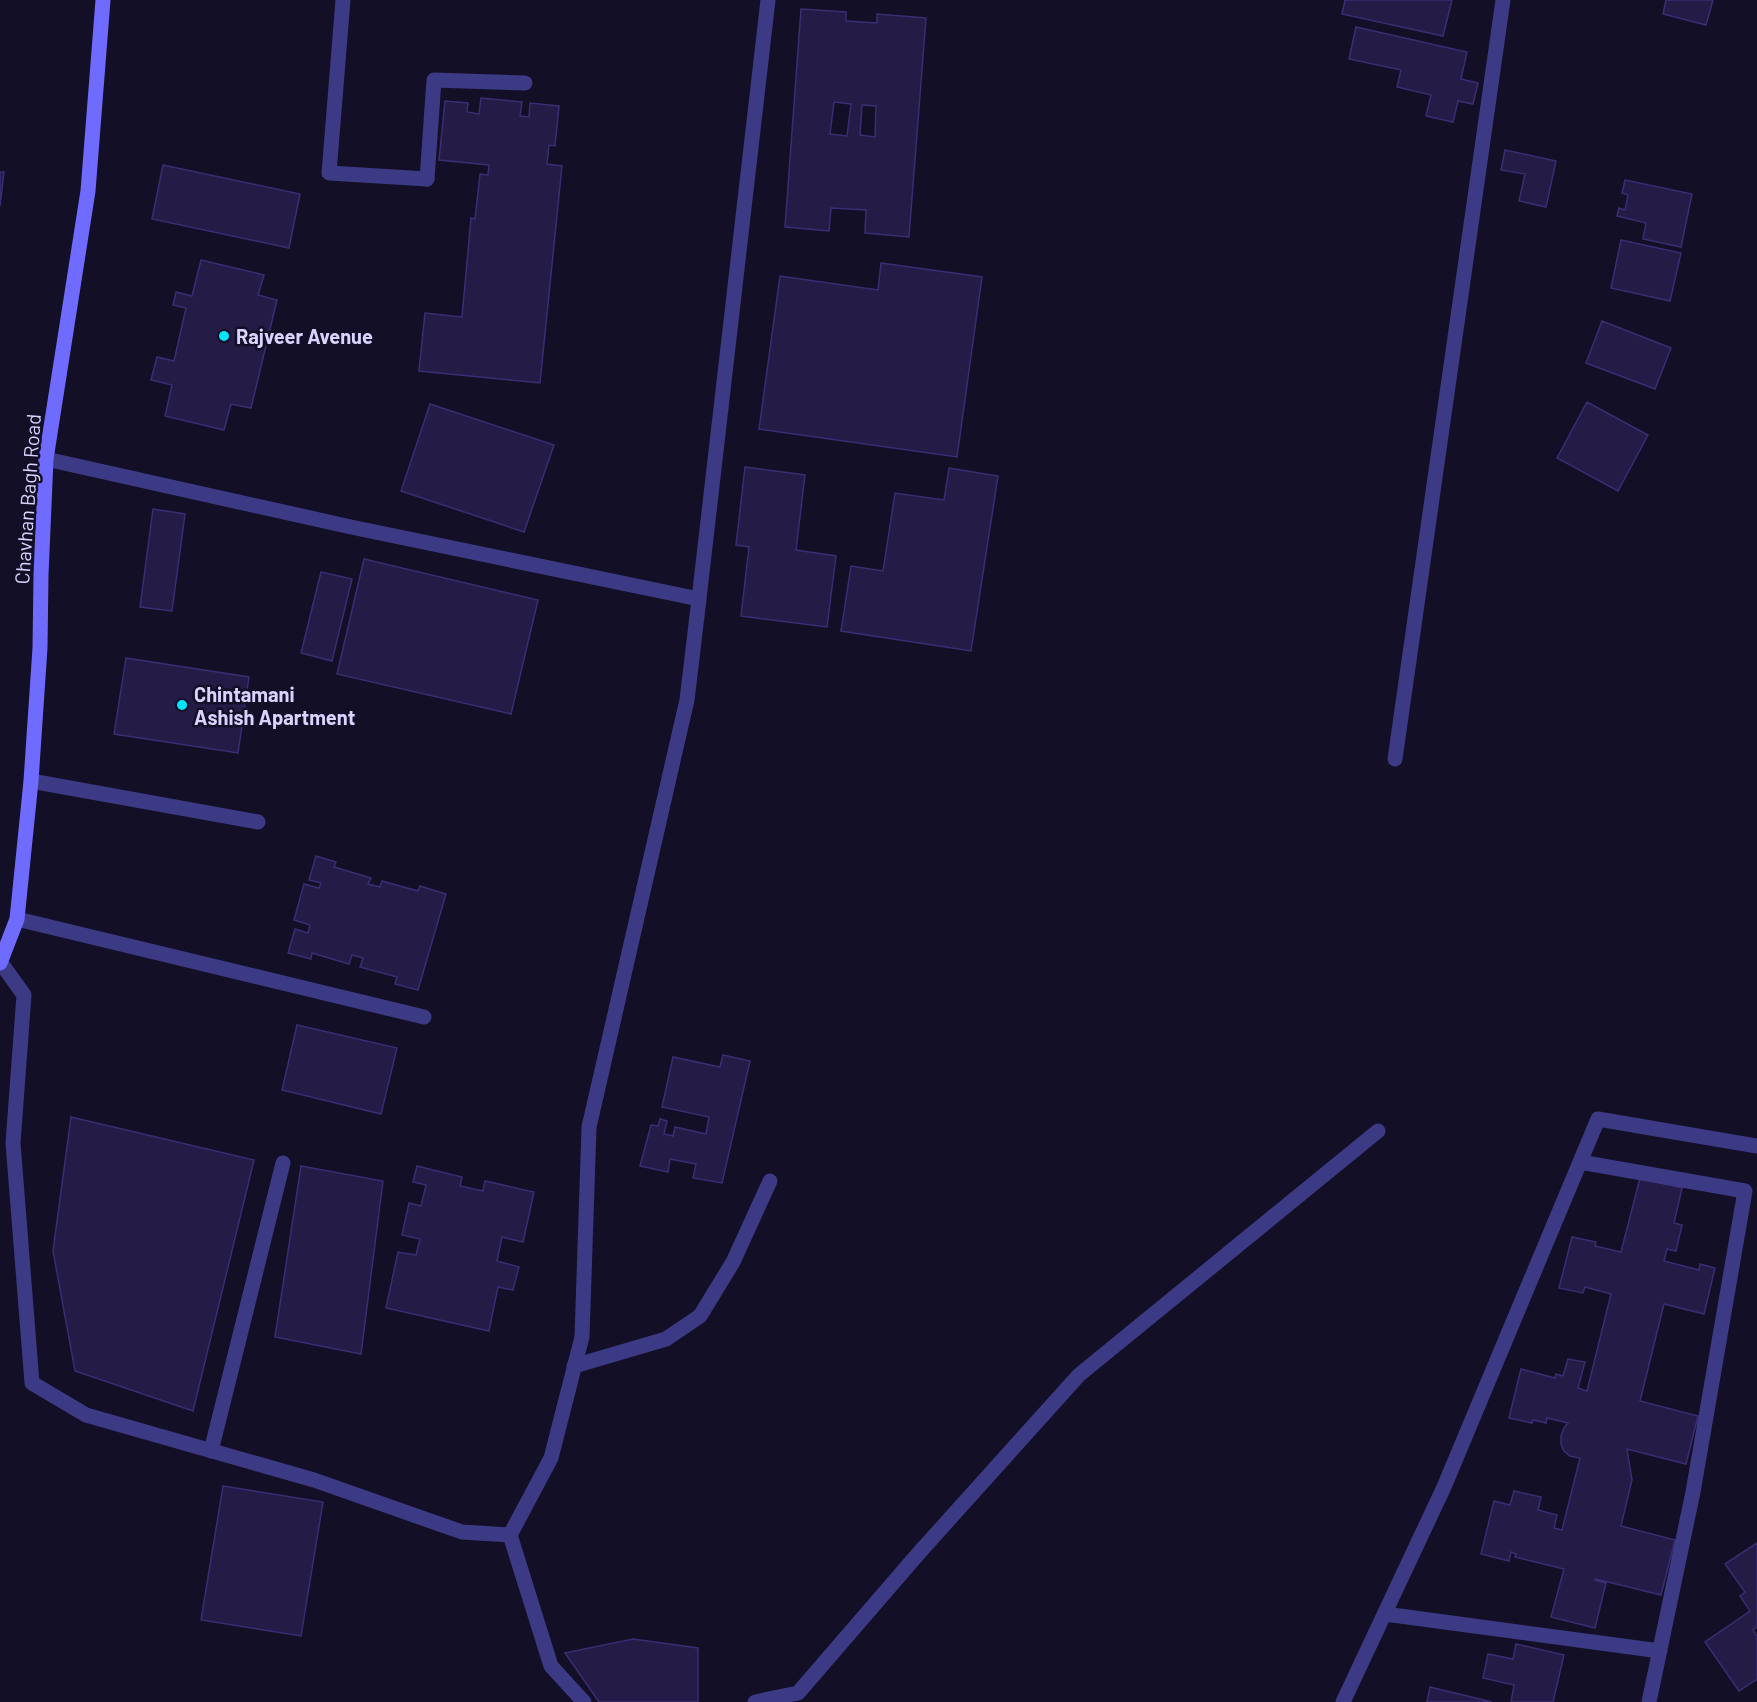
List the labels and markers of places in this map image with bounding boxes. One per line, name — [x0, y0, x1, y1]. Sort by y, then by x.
place label: Rajveer Avenue — [236, 324, 373, 348]
marker: Rajveer Avenue — [217, 329, 231, 343]
place label: Chintamani Ashish Apartment — [194, 682, 355, 729]
marker: Chintamani Ashish Apartment — [175, 698, 189, 712]

